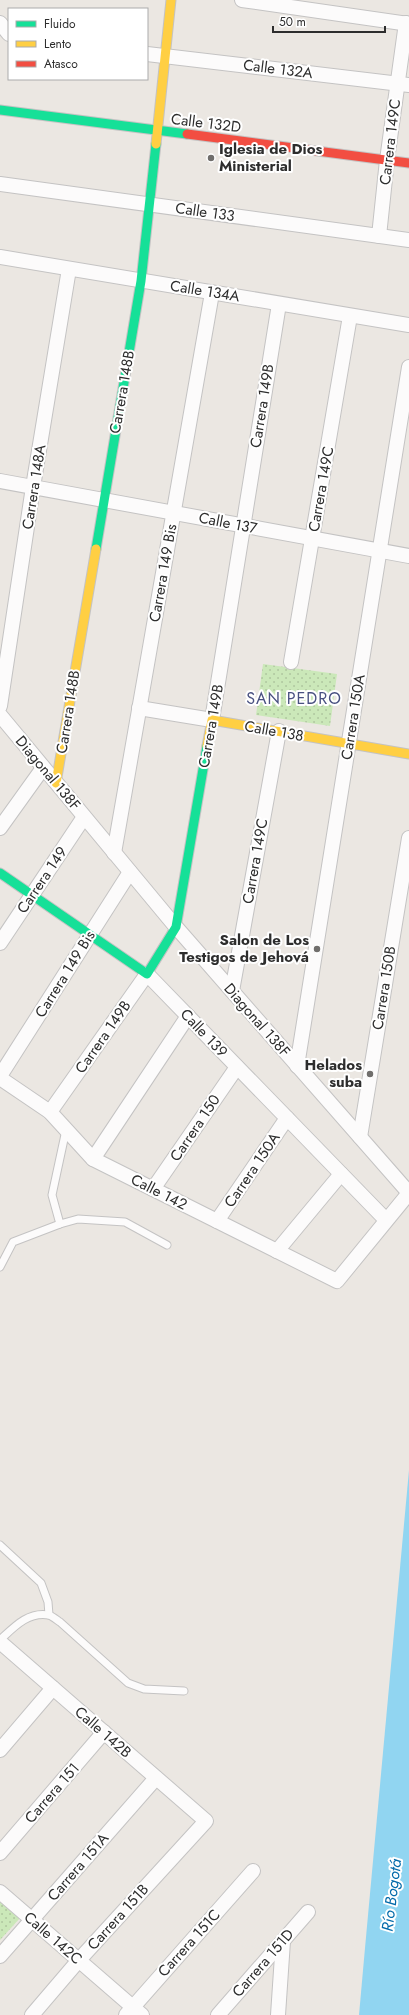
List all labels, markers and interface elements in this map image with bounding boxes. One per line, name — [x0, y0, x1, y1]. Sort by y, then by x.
legend — [8, 8, 148, 80]
scale bar — [273, 8, 385, 34]
text: 50 m — [279, 13, 306, 31]
text: Fluido — [44, 15, 76, 33]
text: Lento — [44, 35, 72, 53]
street label: Calle 132A — [242, 54, 314, 84]
text: Atasco — [44, 55, 78, 73]
street label: Carrera 149C — [374, 98, 406, 186]
street label: Calle 132D — [170, 108, 242, 138]
place label: Iglesia de Dios Ministerial — [219, 138, 322, 177]
marker: Iglesia de Dios Ministerial — [206, 153, 216, 163]
street label: Calle 133 — [174, 197, 236, 227]
street label: Calle 134A — [169, 275, 241, 307]
street label: Carrera 148B — [104, 349, 140, 435]
street label: Carrera 149B — [245, 362, 279, 450]
street label: Carrera 148A — [16, 443, 52, 531]
street label: Carrera 149C — [303, 444, 339, 534]
street label: Calle 137 — [197, 507, 259, 539]
street label: Carrera 149 Bis — [144, 522, 182, 624]
street label: Carrera 148B — [51, 669, 85, 755]
street label: Carrera 150A — [335, 673, 371, 761]
street label: Carrera 149B — [193, 682, 229, 770]
district label: SAN PEDRO — [246, 687, 342, 710]
street label: Calle 138 — [243, 715, 305, 747]
street label: Diagonal 138F — [10, 731, 86, 815]
street label: Carrera 149C — [237, 816, 273, 906]
street label: Carrera 149 — [12, 842, 72, 918]
street label: Carrera 149 Bis — [29, 926, 101, 1022]
place label: Salon de Los Testigos de Jehová — [179, 929, 309, 968]
marker: Salon de Los Testigos de Jehová — [312, 944, 322, 954]
street label: Carrera 150B — [367, 944, 401, 1032]
street label: Diagonal 138F — [219, 978, 295, 1062]
street label: Carrera 149B — [70, 996, 136, 1078]
street label: Calle 139 — [175, 1004, 233, 1062]
place label: Helados suba — [305, 1054, 362, 1093]
marker: Helados suba — [365, 1069, 375, 1079]
street label: Carrera 150 — [165, 1090, 225, 1166]
street label: Carrera 150A — [219, 1128, 285, 1212]
street label: Calle 142 — [127, 1168, 191, 1216]
street label: Calle 142B — [70, 1701, 136, 1763]
street label: Carrera 151 — [19, 1758, 85, 1828]
street label: Carrera 151A — [42, 1828, 114, 1906]
water label: Río Bogotá — [376, 1857, 407, 1933]
street label: Carrera 151B — [82, 1879, 154, 1955]
street label: Carrera 151C — [153, 1904, 225, 1982]
street label: Calle 142C — [19, 1906, 87, 1970]
street label: Carrera 151D — [227, 1924, 299, 2002]

